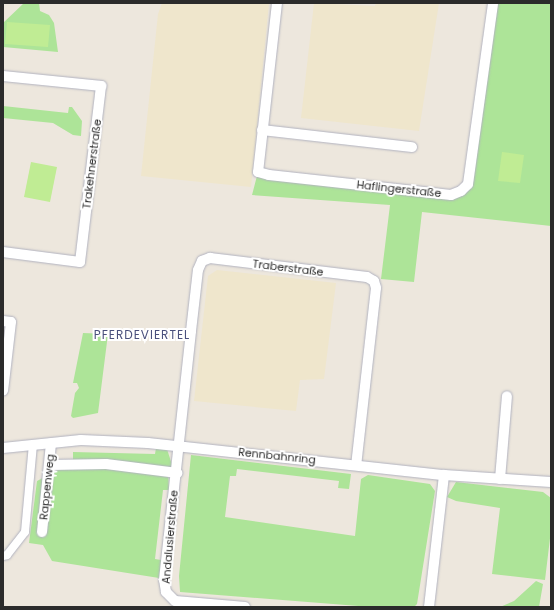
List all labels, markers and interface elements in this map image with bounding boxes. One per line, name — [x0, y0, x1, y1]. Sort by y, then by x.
street label: Trakehnerstraße — [80, 118, 104, 210]
street label: Haflingerstraße — [356, 178, 442, 200]
street label: Traberstraße — [252, 257, 324, 279]
district label: PFERDEVIERTEL — [94, 328, 190, 342]
street label: Rennbahnring — [238, 445, 316, 467]
street label: Rappenweg — [37, 453, 57, 521]
street label: Andalusierstraße — [159, 490, 181, 584]

